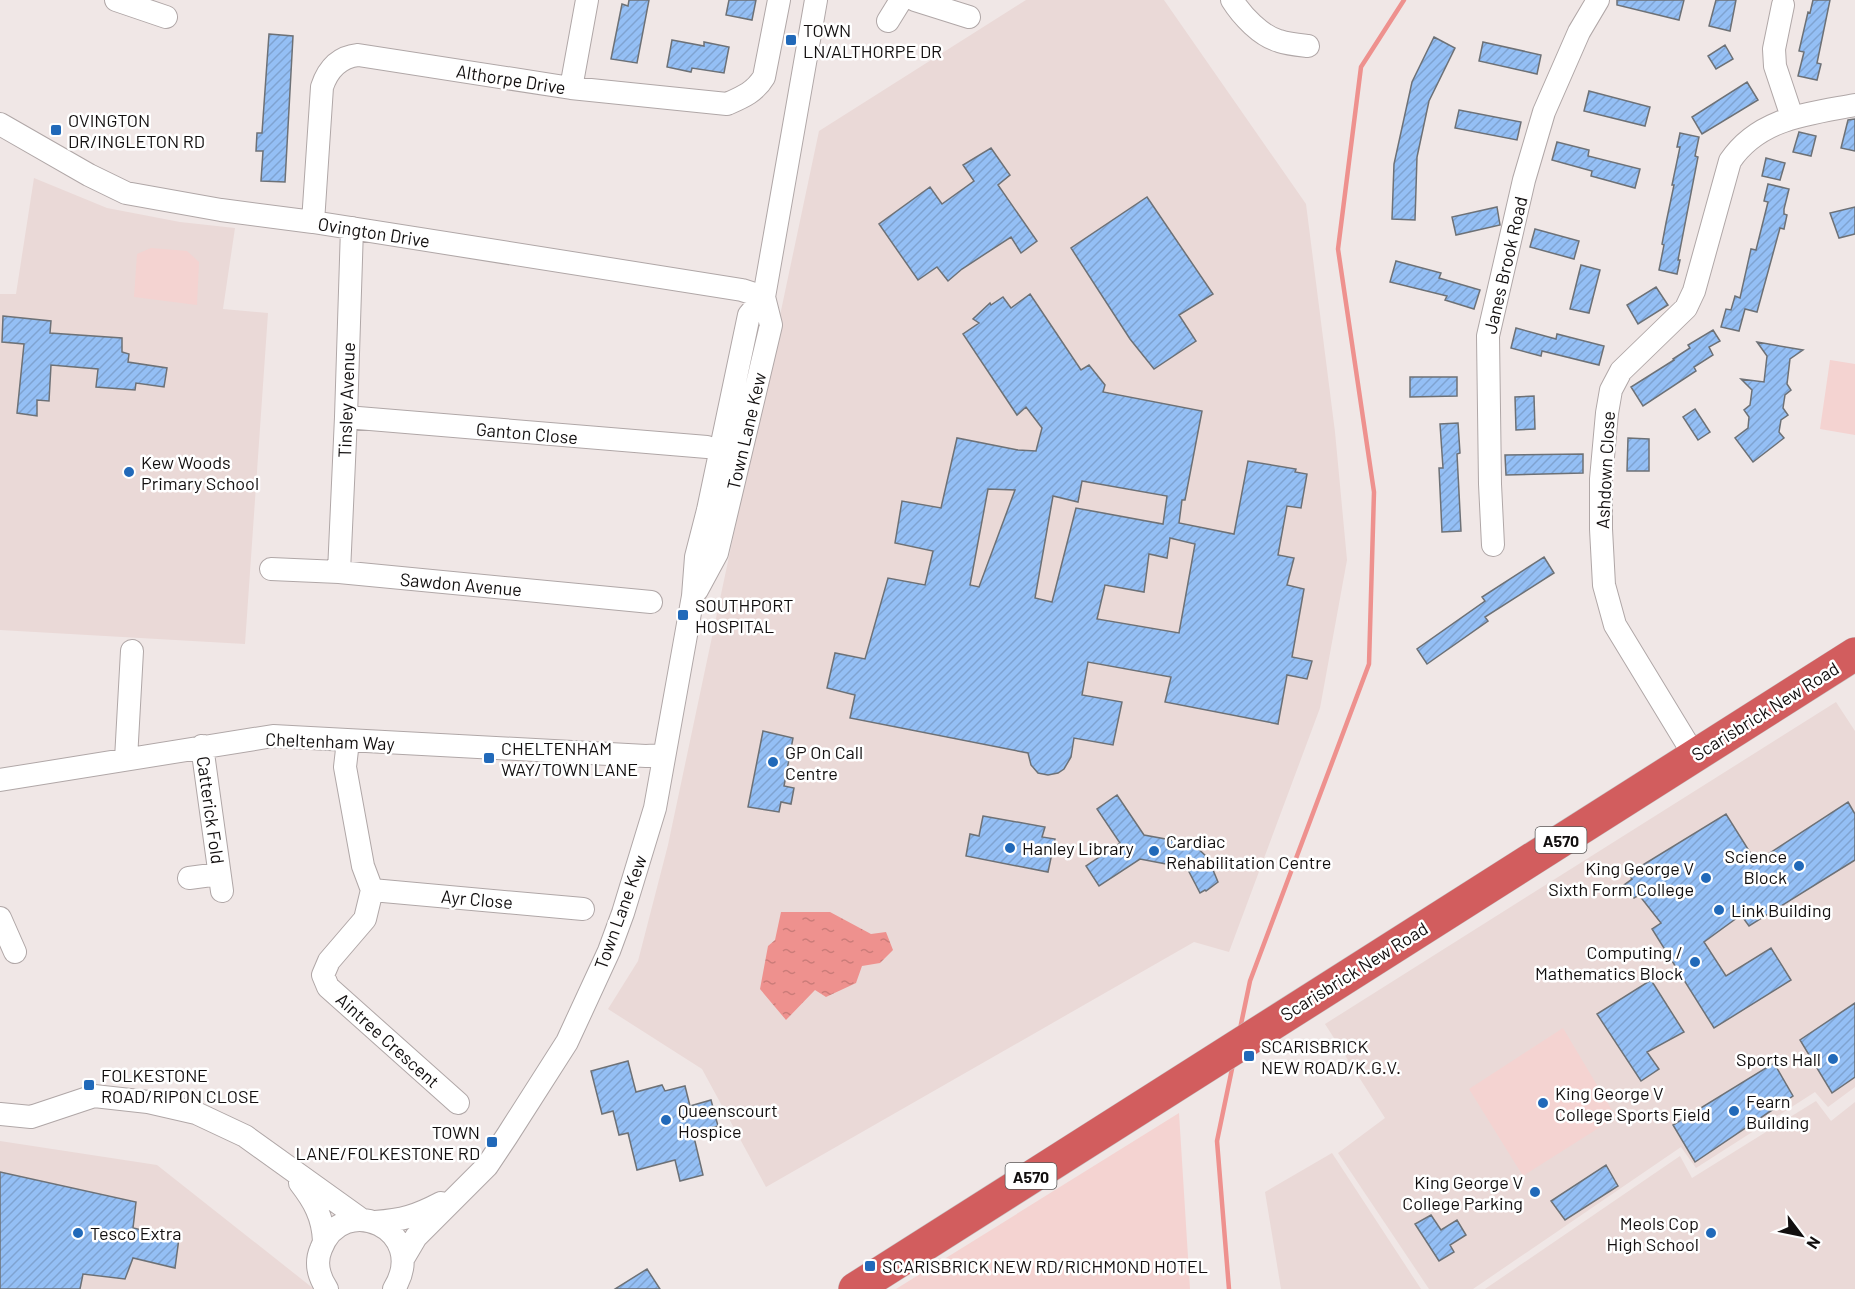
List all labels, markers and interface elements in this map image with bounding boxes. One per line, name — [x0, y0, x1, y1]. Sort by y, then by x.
place label: TOWN LN/ALTHORPE DR — [803, 19, 942, 62]
marker: TOWN LN/ALTHORPE DR — [784, 33, 798, 47]
street label: Althorpe Drive — [455, 59, 567, 99]
place label: OVINGTON DR/INGLETON RD — [68, 109, 205, 152]
marker: OVINGTON DR/INGLETON RD — [49, 123, 63, 137]
street label: Janes Brook Road — [1478, 194, 1532, 336]
street label: Ovington Drive — [316, 212, 432, 252]
street label: Tinsley Avenue — [333, 342, 359, 458]
street label: Town Lane Kew — [722, 370, 770, 492]
street label: Ashdown Close — [1591, 411, 1619, 529]
street label: Ganton Close — [475, 418, 579, 448]
place label: Kew Woods Primary School — [141, 451, 259, 494]
marker: Kew Woods Primary School — [122, 465, 136, 479]
street label: Sawdon Avenue — [399, 568, 523, 600]
place label: SOUTHPORT HOSPITAL — [695, 594, 793, 637]
marker: SOUTHPORT HOSPITAL — [676, 608, 690, 622]
street label: Scarisbrick New Road — [1687, 657, 1843, 765]
street label: Cheltenham Way — [265, 728, 395, 754]
place label: CHELTENHAM WAY/TOWN LANE — [501, 737, 638, 780]
place label: GP On Call Centre — [785, 741, 863, 784]
marker: CHELTENHAM WAY/TOWN LANE — [482, 751, 496, 765]
street label: Catterick Fold — [193, 755, 229, 865]
marker: GP On Call Centre — [766, 755, 780, 769]
road number: A570 — [1536, 827, 1586, 853]
place label: Cardiac Rehabilitation Centre — [1166, 830, 1331, 873]
place label: Hanley Library — [1022, 837, 1134, 859]
marker: Hanley Library — [1003, 841, 1017, 855]
marker: Cardiac Rehabilitation Centre — [1147, 844, 1161, 858]
place label: Science Block — [1724, 845, 1787, 888]
street label: Town Lane Kew — [589, 852, 651, 972]
place label: King George V Sixth Form College — [1548, 857, 1694, 900]
marker: Science Block — [1792, 859, 1806, 873]
marker: King George V Sixth Form College — [1699, 871, 1713, 885]
street label: Ayr Close — [440, 885, 514, 913]
place label: Link Building — [1731, 899, 1831, 921]
marker: Link Building — [1712, 903, 1726, 917]
street label: Scarisbrick New Road — [1276, 917, 1432, 1025]
place label: Computing / Mathematics Block — [1535, 941, 1683, 984]
marker: Computing / Mathematics Block — [1688, 955, 1702, 969]
street label: Aintree Crescent — [332, 988, 444, 1092]
place label: SCARISBRICK NEW ROAD/K.G.V. — [1261, 1035, 1401, 1078]
place label: Sports Hall — [1736, 1048, 1821, 1070]
marker: SCARISBRICK NEW ROAD/K.G.V. — [1242, 1049, 1256, 1063]
marker: Sports Hall — [1826, 1052, 1840, 1066]
place label: FOLKESTONE ROAD/RIPON CLOSE — [101, 1064, 259, 1107]
marker: FOLKESTONE ROAD/RIPON CLOSE — [82, 1078, 96, 1092]
place label: King George V College Sports Field — [1555, 1082, 1711, 1125]
place label: Fearn Building — [1746, 1090, 1809, 1133]
marker: King George V College Sports Field — [1536, 1096, 1550, 1110]
place label: Queenscourt Hospice — [678, 1099, 778, 1142]
marker: Fearn Building — [1727, 1104, 1741, 1118]
marker: Queenscourt Hospice — [659, 1113, 673, 1127]
place label: TOWN LANE/FOLKESTONE RD — [295, 1121, 480, 1164]
marker: TOWN LANE/FOLKESTONE RD — [485, 1135, 499, 1149]
road number: A570 — [1006, 1163, 1056, 1189]
place label: King George V College Parking — [1402, 1171, 1523, 1214]
marker: King George V College Parking — [1528, 1185, 1542, 1199]
north arrow — [1771, 1205, 1831, 1265]
place label: Meols Cop High School — [1606, 1212, 1699, 1255]
place label: Tesco Extra — [90, 1222, 182, 1244]
marker: Tesco Extra — [71, 1226, 85, 1240]
marker: Meols Cop High School — [1704, 1226, 1718, 1240]
text: N — [1803, 1234, 1825, 1253]
place label: SCARISBRICK NEW RD/RICHMOND HOTEL — [882, 1255, 1208, 1277]
marker: SCARISBRICK NEW RD/RICHMOND HOTEL — [863, 1259, 877, 1273]

